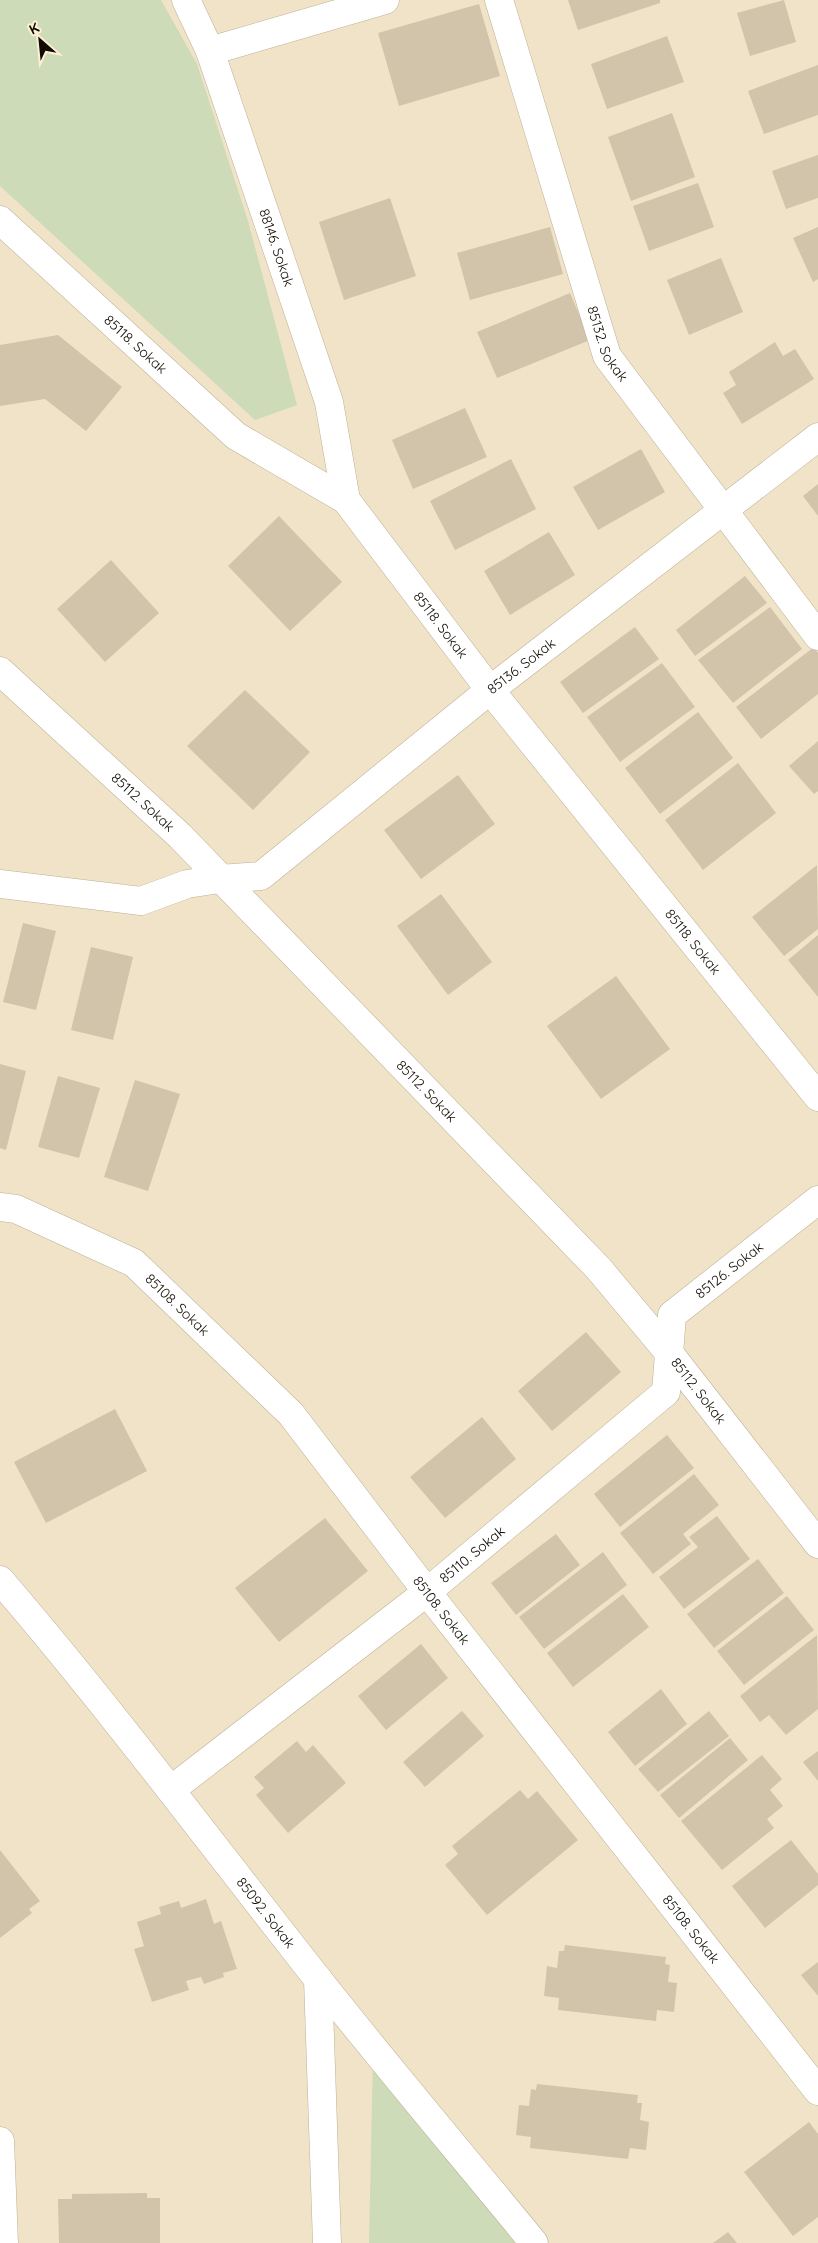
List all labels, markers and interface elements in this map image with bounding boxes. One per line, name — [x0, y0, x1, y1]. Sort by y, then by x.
north arrow — [15, 15, 65, 65]
text: K — [26, 18, 42, 39]
street label: 88146. Sokak — [255, 206, 298, 289]
street label: 85132. Sokak — [583, 304, 632, 385]
street label: 85118. Sokak — [100, 311, 171, 378]
street label: 85118. Sokak — [410, 588, 472, 662]
street label: 85136. Sokak — [483, 634, 559, 698]
street label: 85112. Sokak — [108, 769, 178, 836]
street label: 85118. Sokak — [661, 905, 725, 978]
street label: 85112. Sokak — [393, 1056, 461, 1126]
street label: 85126. Sokak — [692, 1238, 767, 1302]
street label: 85108. Sokak — [141, 1270, 213, 1340]
street label: 85112. Sokak — [667, 1354, 730, 1428]
street label: 85110. Sokak — [436, 1522, 509, 1587]
street label: 85108. Sokak — [409, 1572, 474, 1648]
street label: 85092. Sokak — [233, 1874, 299, 1952]
street label: 85108. Sokak — [659, 1891, 724, 1967]

